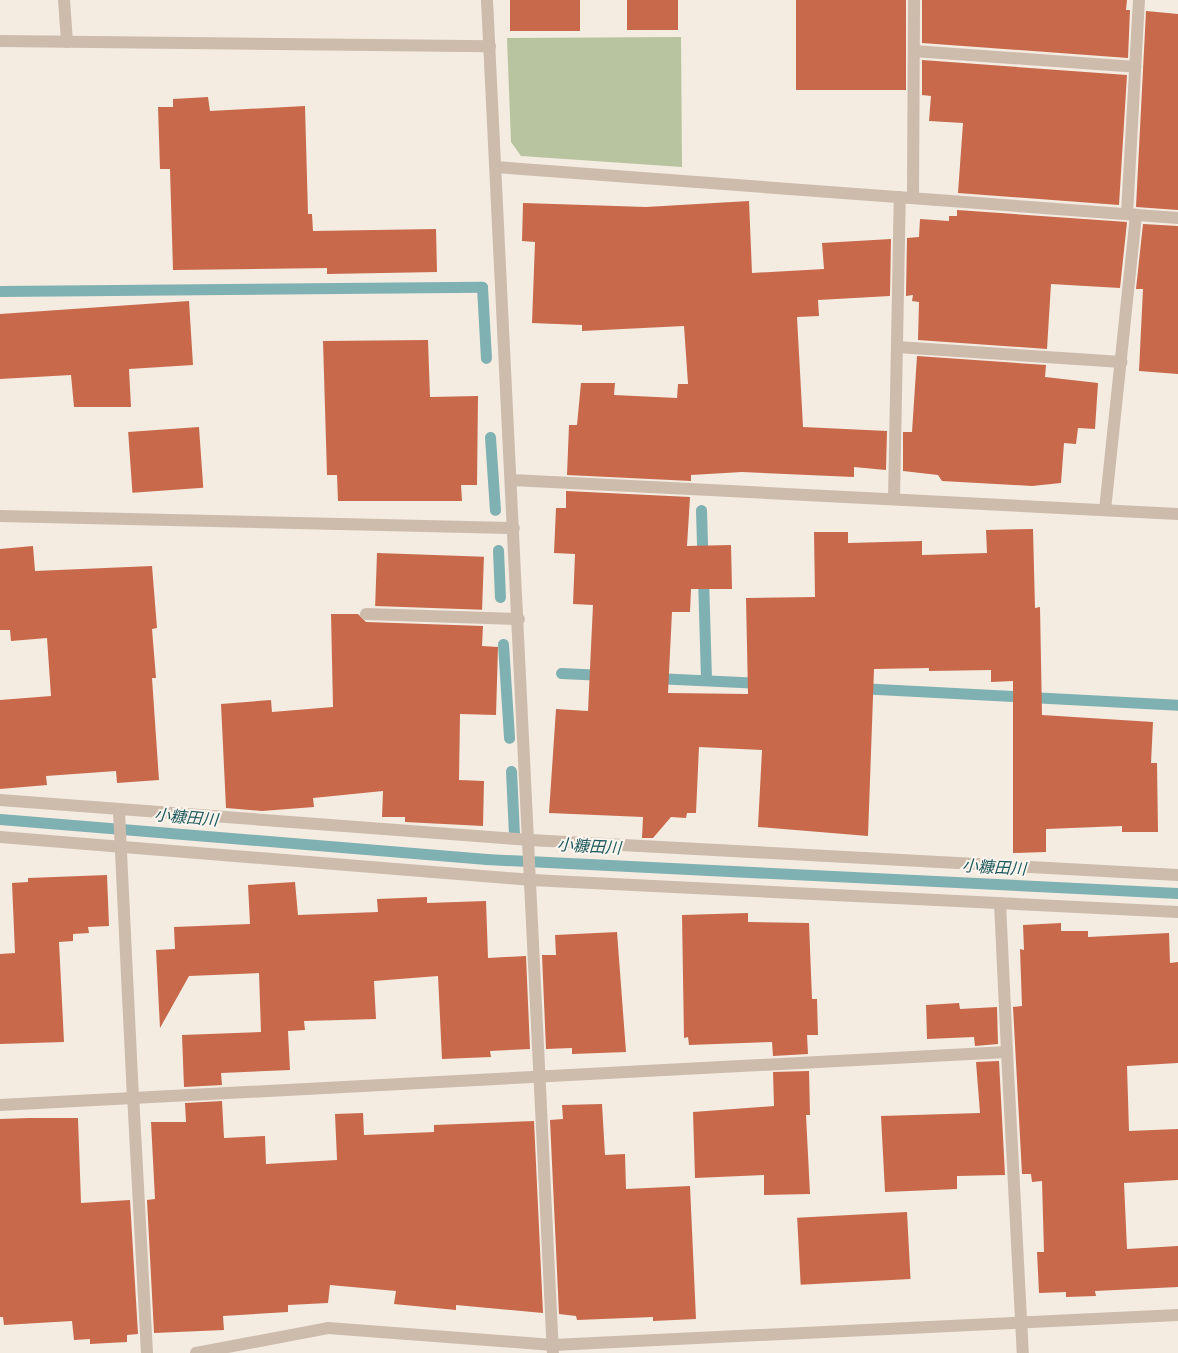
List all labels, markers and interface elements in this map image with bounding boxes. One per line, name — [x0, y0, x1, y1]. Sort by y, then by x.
water label: 小糠田川 — [153, 806, 219, 830]
water label: 小糠田川 — [557, 836, 621, 858]
water label: 小糠田川 — [962, 857, 1026, 879]

